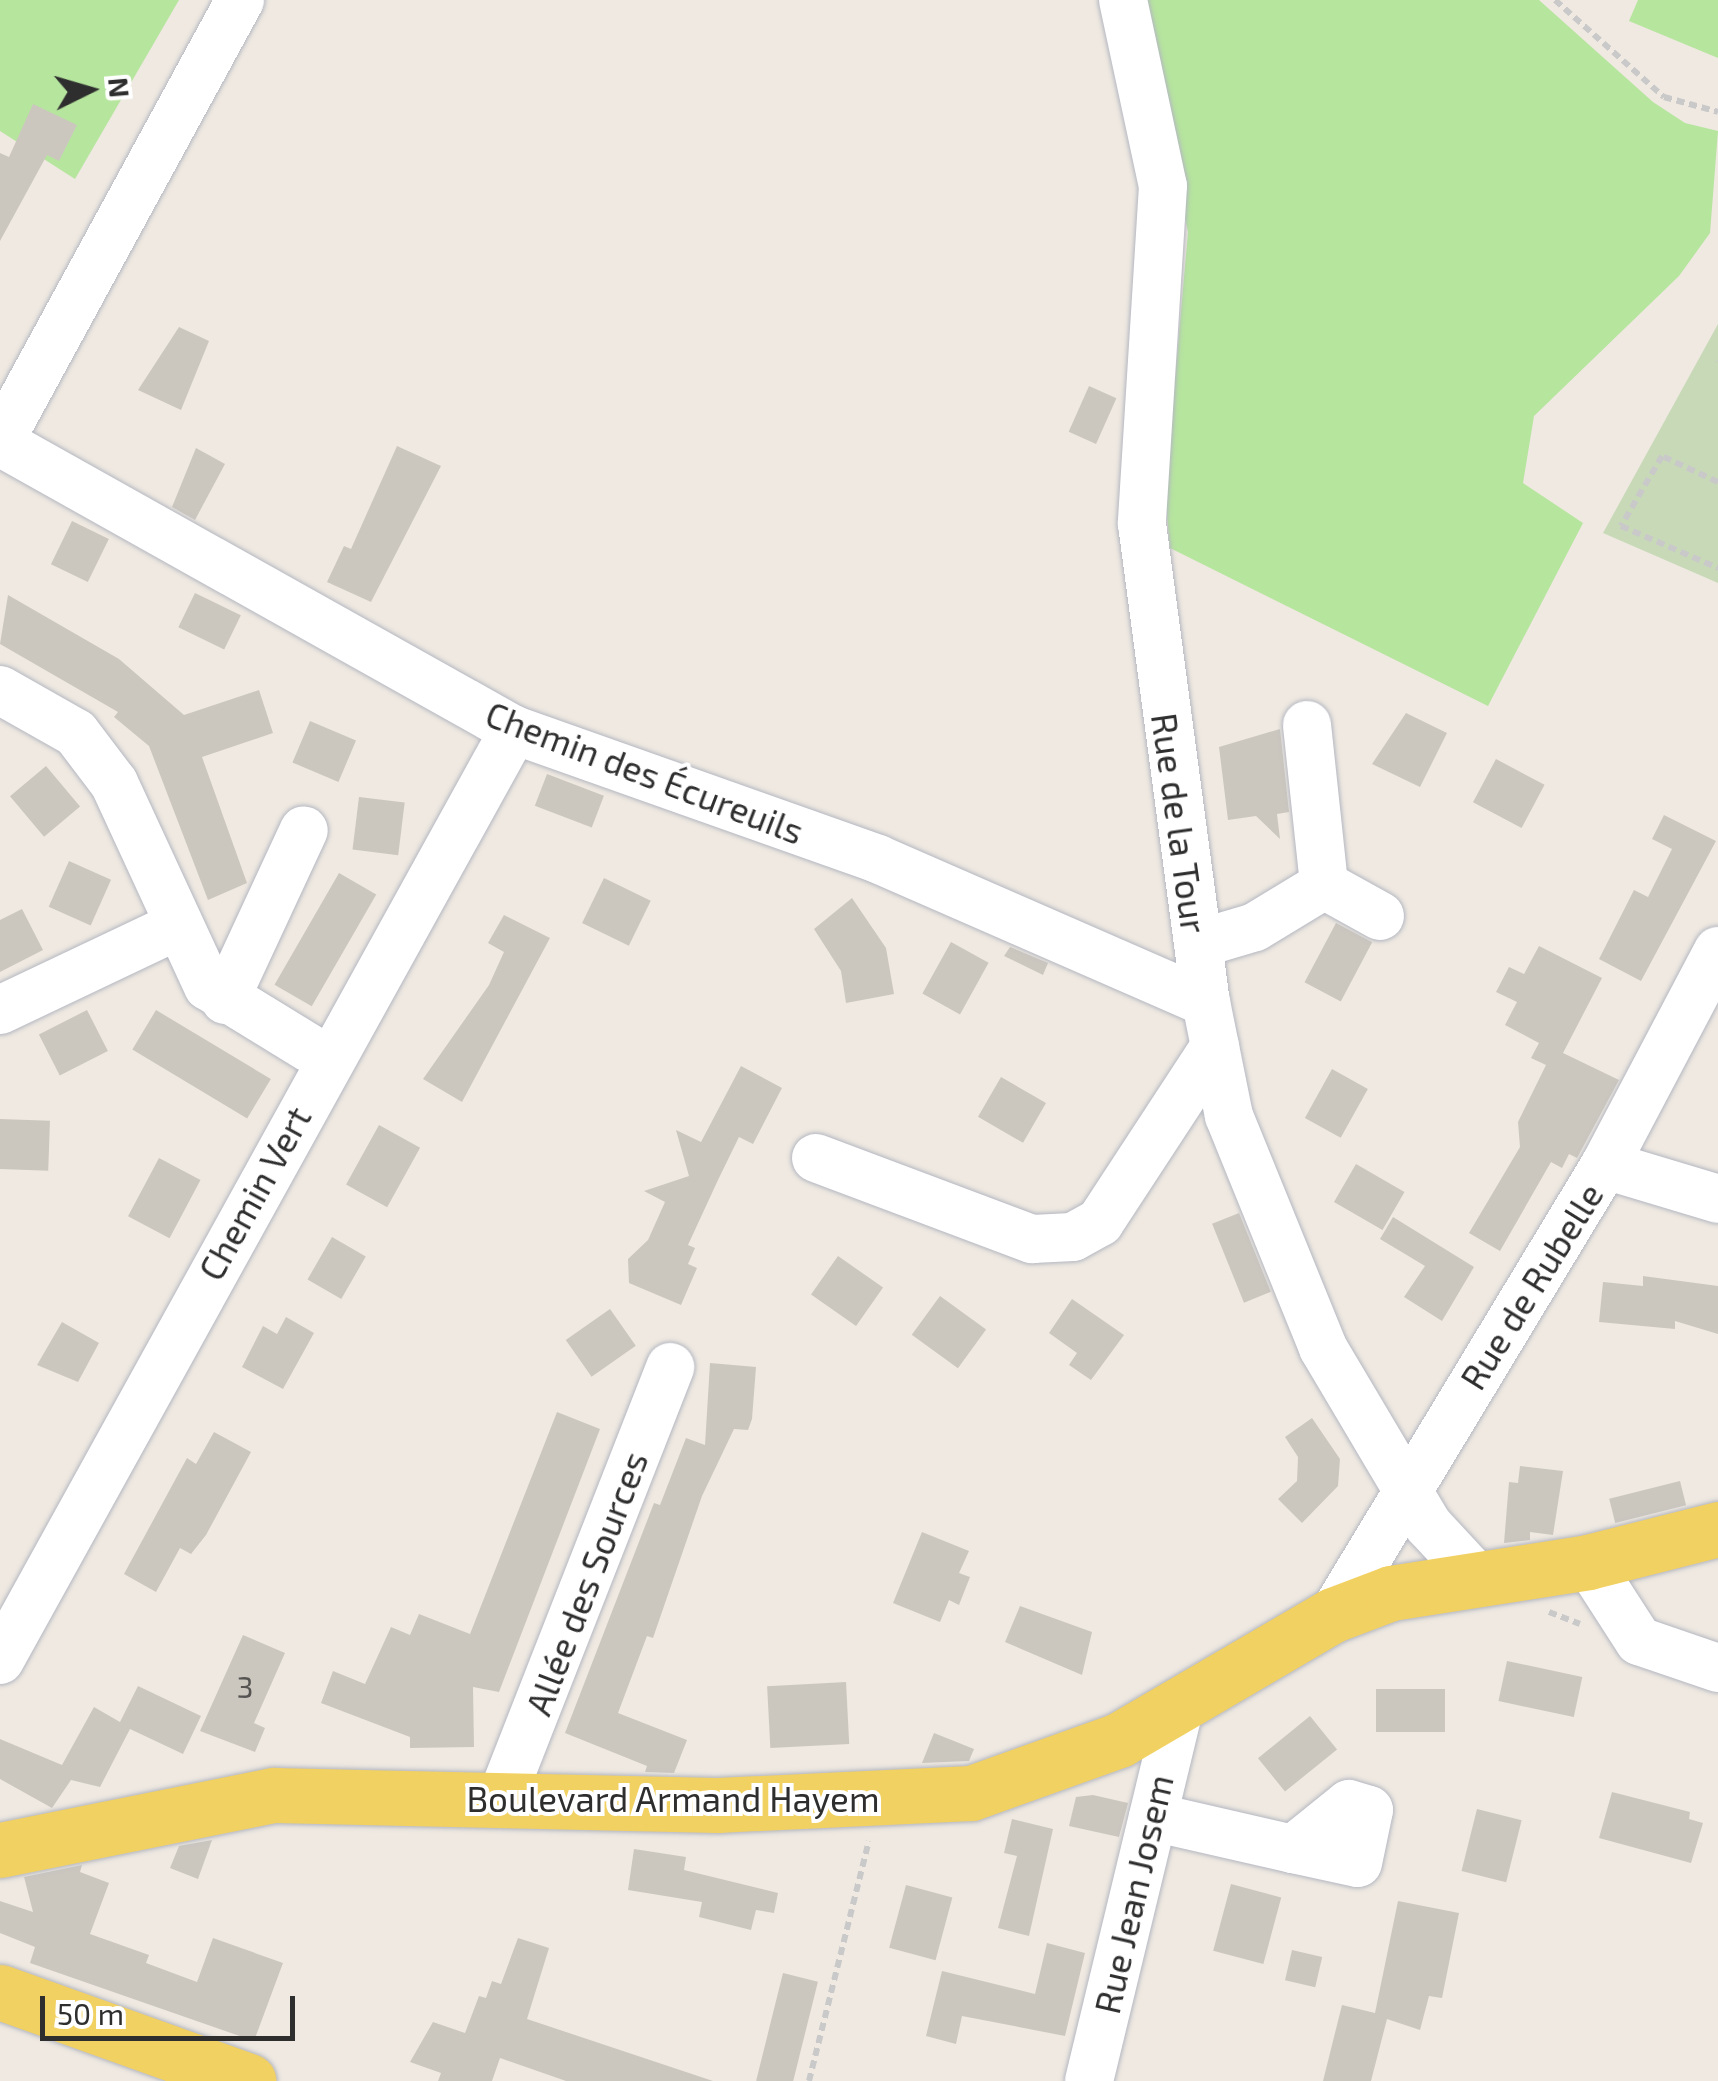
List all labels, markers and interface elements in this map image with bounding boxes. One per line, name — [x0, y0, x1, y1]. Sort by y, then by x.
north arrow — [40, 40, 140, 140]
text: N — [102, 76, 138, 99]
street label: Chemin des Écureuils — [480, 692, 810, 852]
street label: Rue de la Tour — [1144, 710, 1216, 936]
street label: Chemin Vert — [189, 1099, 319, 1287]
street label: Rue de Rubelle — [1451, 1175, 1611, 1397]
street label: Allée des Sources — [516, 1445, 656, 1721]
house number: 3 — [237, 1668, 253, 1704]
street label: Rue Jean Josem — [1085, 1770, 1181, 2018]
street label: Boulevard Armand Hayem — [466, 1777, 880, 1819]
scale bar — [45, 1976, 300, 2038]
text: 50 m — [57, 1995, 124, 2031]

